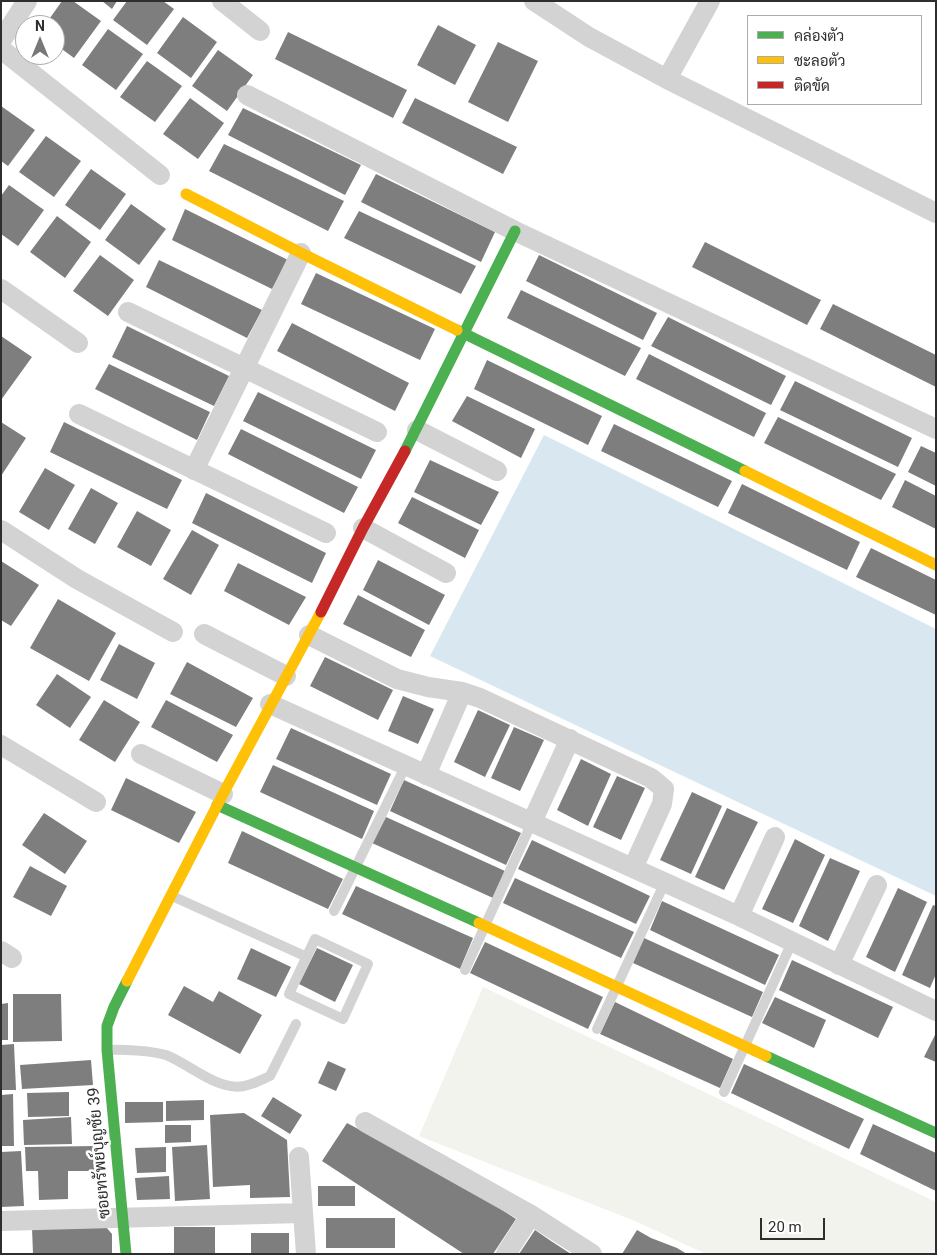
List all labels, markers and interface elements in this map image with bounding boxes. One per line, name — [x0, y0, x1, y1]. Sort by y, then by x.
north arrow — [15, 15, 65, 65]
legend — [747, 15, 922, 105]
text: N — [35, 18, 45, 34]
text: คล่องตัว — [794, 27, 844, 45]
text: ชะลอตัว — [794, 52, 845, 70]
text: ติดขัด — [794, 77, 830, 95]
street label: ซอยทรัพย์บุญชัย 39 — [85, 1087, 115, 1219]
scale bar — [762, 1208, 827, 1240]
text: 20 m — [768, 1218, 802, 1236]

